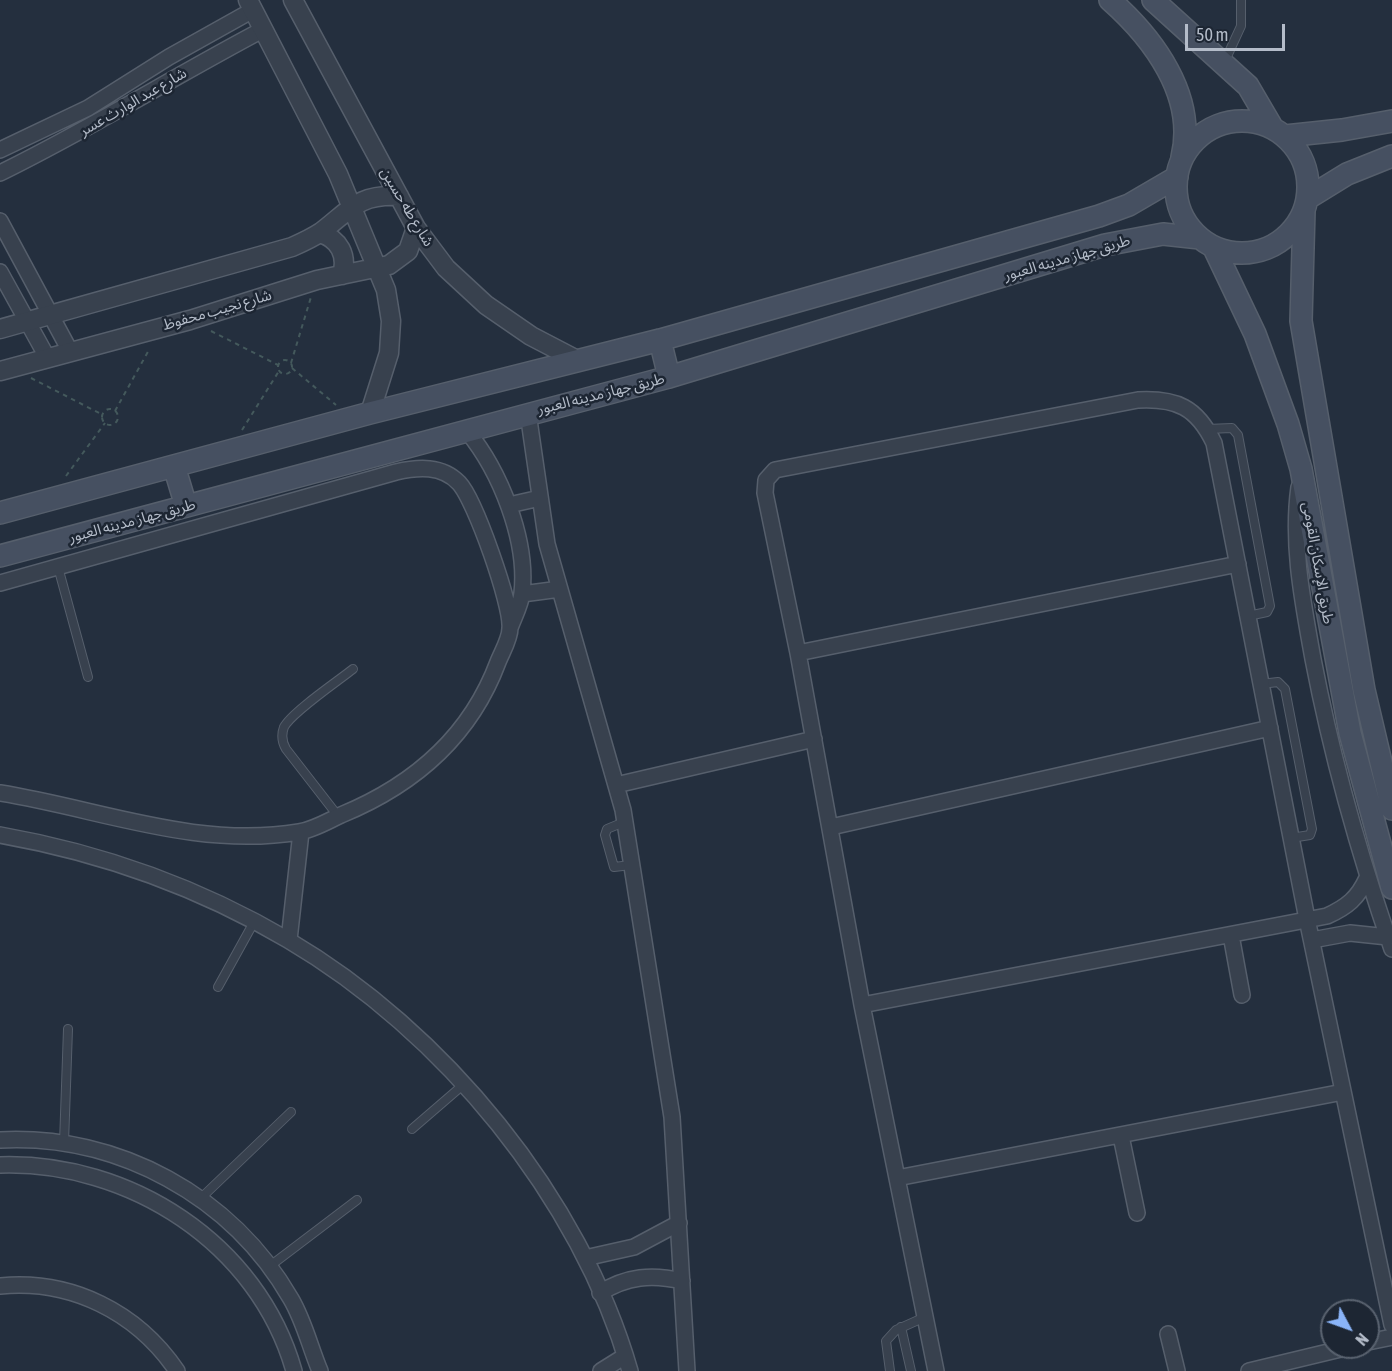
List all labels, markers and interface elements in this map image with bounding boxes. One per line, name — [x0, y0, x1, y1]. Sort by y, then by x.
scale bar — [1188, 12, 1288, 50]
text: 50 m — [1196, 24, 1228, 45]
street label: شارع عبد الوارث عسر — [76, 64, 190, 140]
street label: شارع طه حسين — [376, 164, 438, 250]
street label: طريق جهاز مدينه العبور — [1002, 231, 1132, 285]
street label: شارع نجيب محفوظ — [160, 286, 274, 334]
street label: طريق جهاز مدينه العبور — [536, 369, 666, 419]
street label: طريق جهاز مدينه العبور — [67, 495, 197, 547]
street label: طريق الإسكان القومى — [1298, 501, 1338, 625]
north arrow — [1320, 1299, 1380, 1359]
text: N — [1352, 1330, 1372, 1349]

